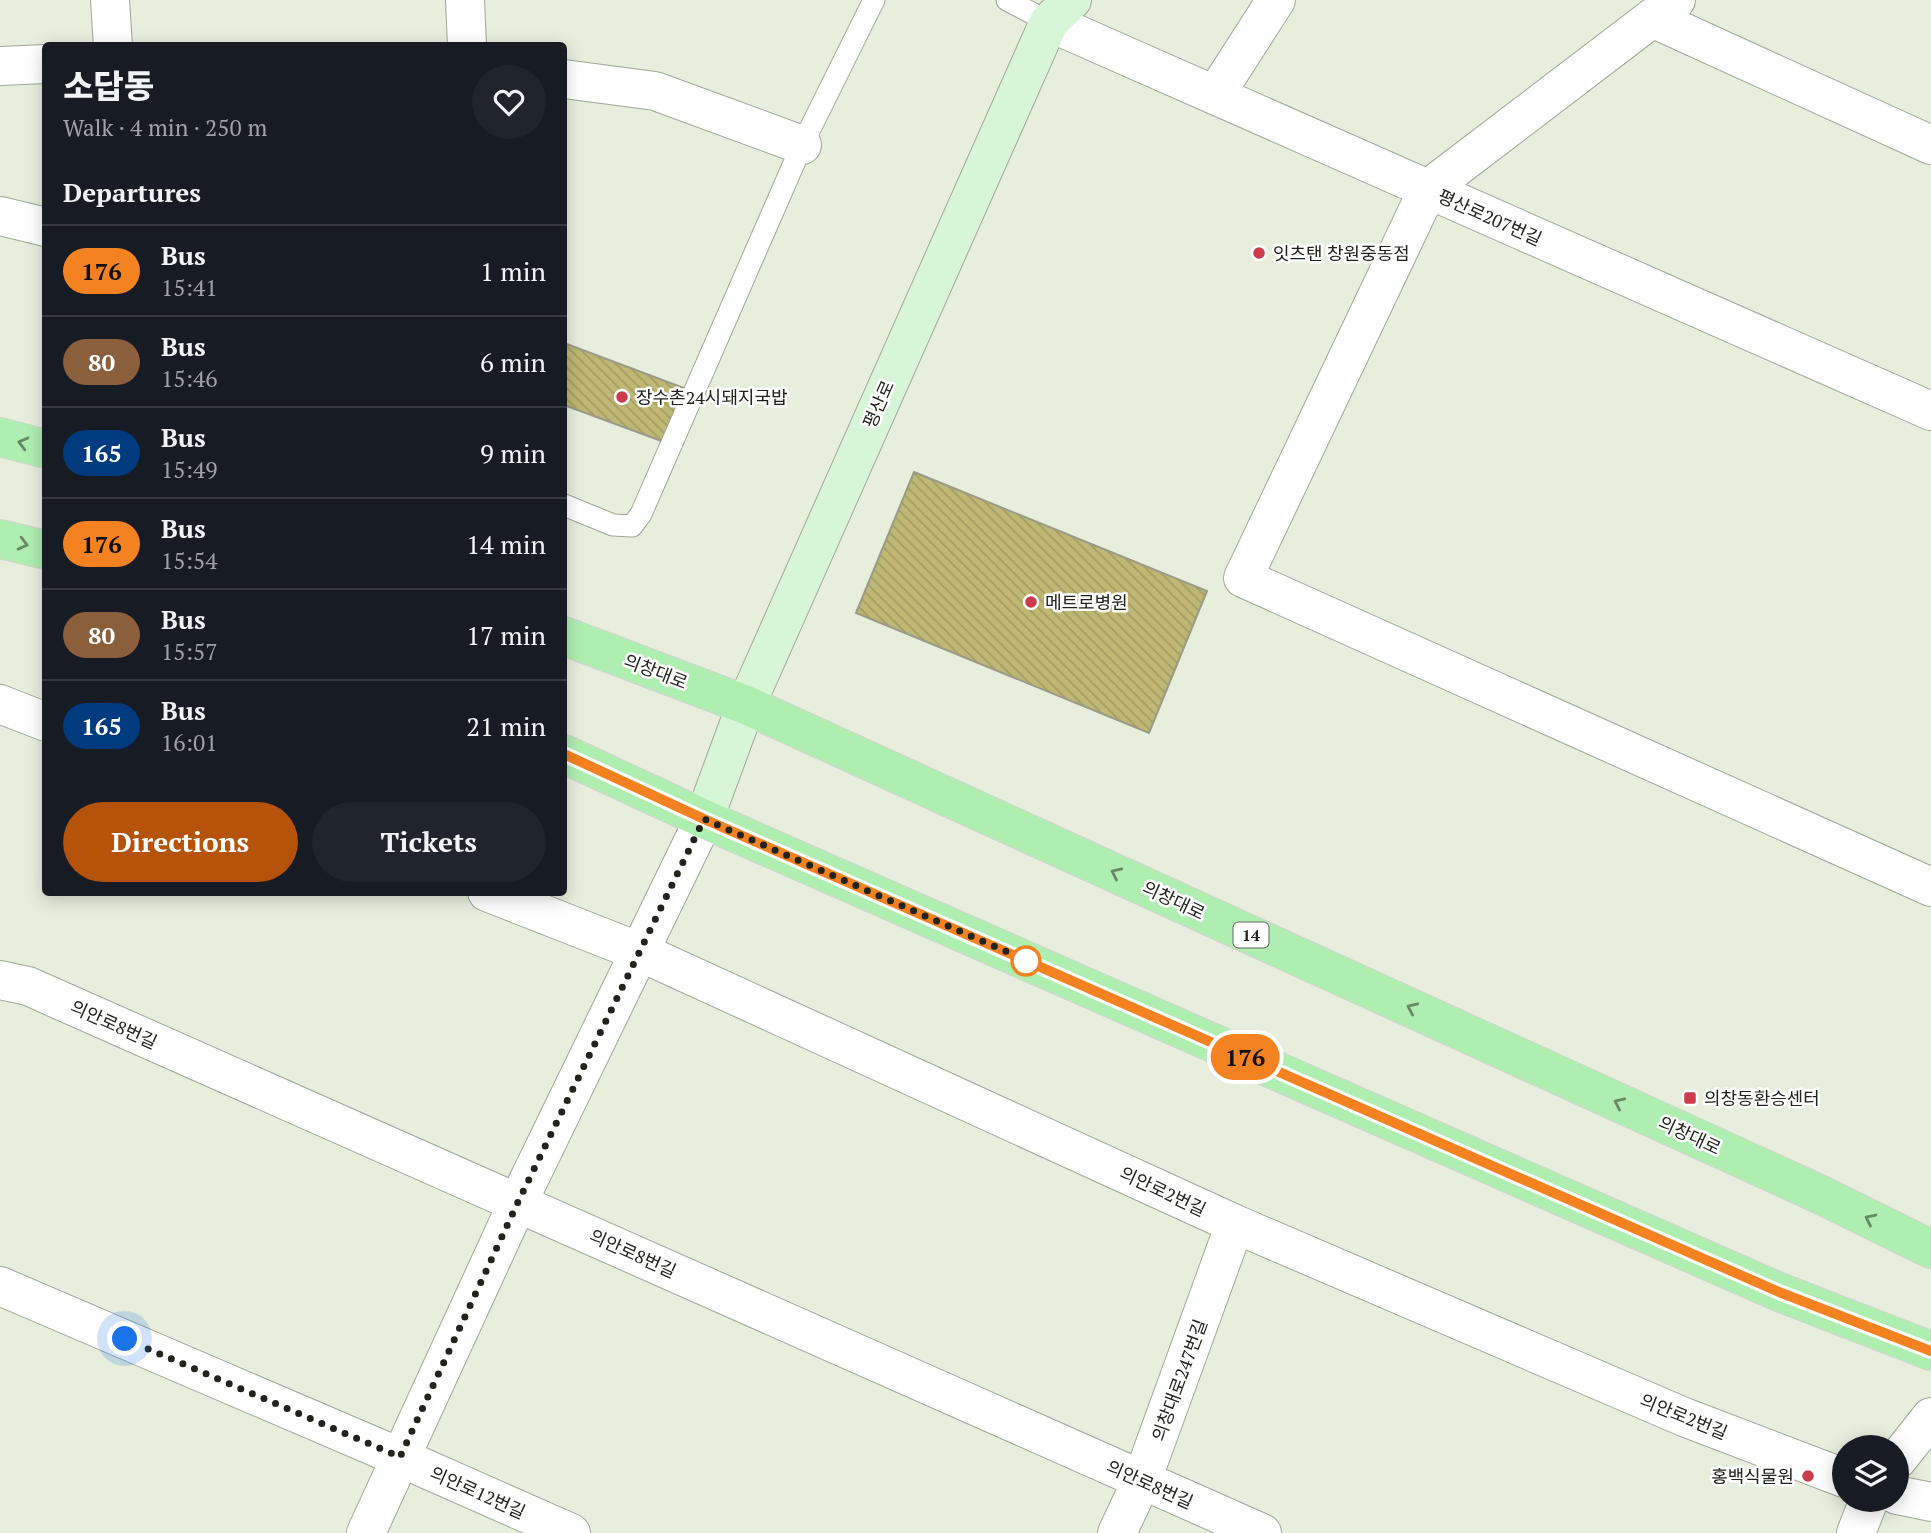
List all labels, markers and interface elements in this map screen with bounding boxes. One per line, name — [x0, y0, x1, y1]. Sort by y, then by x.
text: 소답동 — [63, 64, 154, 107]
button: heart — [472, 65, 546, 139]
text: Walk · 4 min · 250 m — [63, 112, 267, 143]
text: Departures — [63, 175, 201, 209]
street label: 평산로207번길 — [1434, 183, 1546, 251]
text: Bus — [161, 238, 206, 272]
place label: 잇츠탠 창원중동점 — [1273, 241, 1410, 265]
marker: 잇츠탠 창원중동점 — [1251, 245, 1267, 261]
text: 1 min — [480, 254, 546, 288]
text: 176 — [81, 255, 122, 287]
text: 15:41 — [161, 272, 218, 303]
text: Bus — [161, 329, 206, 363]
text: 6 min — [480, 345, 546, 379]
text: 80 — [88, 346, 115, 378]
text: 15:46 — [161, 363, 218, 394]
street label: 평산로 — [857, 376, 899, 432]
place label: 장수촌24시돼지국밥 — [636, 385, 788, 409]
marker: 장수촌24시돼지국밥 — [614, 389, 630, 405]
text: Bus — [161, 420, 206, 454]
text: 9 min — [480, 436, 546, 470]
one-way arrow — [17, 437, 29, 451]
text: 165 — [81, 437, 122, 469]
text: 15:49 — [161, 454, 218, 485]
text: Bus — [161, 511, 206, 545]
text: 14 min — [466, 527, 546, 561]
text: 176 — [81, 528, 122, 560]
one-way arrow — [17, 536, 29, 550]
text: 15:54 — [161, 545, 218, 576]
place label: 메트로병원 — [1045, 590, 1128, 614]
marker: 메트로병원 — [1023, 594, 1039, 610]
text: Bus — [161, 602, 206, 636]
text: 17 min — [466, 618, 546, 652]
text: 80 — [88, 619, 115, 651]
text: 15:57 — [161, 636, 218, 667]
street label: 의창대로 — [621, 648, 691, 694]
text: Bus — [161, 693, 206, 727]
text: 21 min — [466, 709, 546, 743]
text: 165 — [81, 710, 122, 742]
text: 16:01 — [161, 727, 218, 758]
button: Directions — [63, 802, 298, 882]
button: Tickets — [312, 802, 546, 882]
one-way arrow — [1110, 867, 1123, 881]
street label: 의창대로 — [1139, 875, 1209, 925]
road number: 14 — [1234, 923, 1268, 948]
unlabelled marker — [1011, 946, 1041, 976]
street label: 의안로8번길 — [67, 994, 161, 1054]
one-way arrow — [1407, 1002, 1419, 1016]
line badge: 176 — [1205, 1034, 1285, 1080]
text: 176 — [1225, 1041, 1265, 1073]
place label: 의창동환승센터 — [1704, 1086, 1820, 1110]
marker: 의창동환승센터 — [1682, 1090, 1698, 1106]
one-way arrow — [1614, 1097, 1626, 1111]
street label: 의창대로 — [1655, 1110, 1725, 1160]
street label: 의안로2번길 — [1116, 1161, 1210, 1221]
one-way arrow — [1865, 1213, 1877, 1227]
street label: 의안로8번길 — [586, 1223, 680, 1283]
street label: 의창대로247번길 — [1146, 1316, 1212, 1444]
your location — [107, 1321, 142, 1356]
street label: 의안로2번길 — [1637, 1388, 1731, 1444]
map controls — [1832, 1435, 1909, 1512]
button: layers — [1832, 1435, 1909, 1512]
street label: 의안로8번길 — [1103, 1454, 1197, 1514]
street label: 의안로12번길 — [427, 1460, 529, 1524]
place label: 홍백식물원 — [1711, 1464, 1794, 1488]
marker: 홍백식물원 — [1800, 1468, 1816, 1484]

